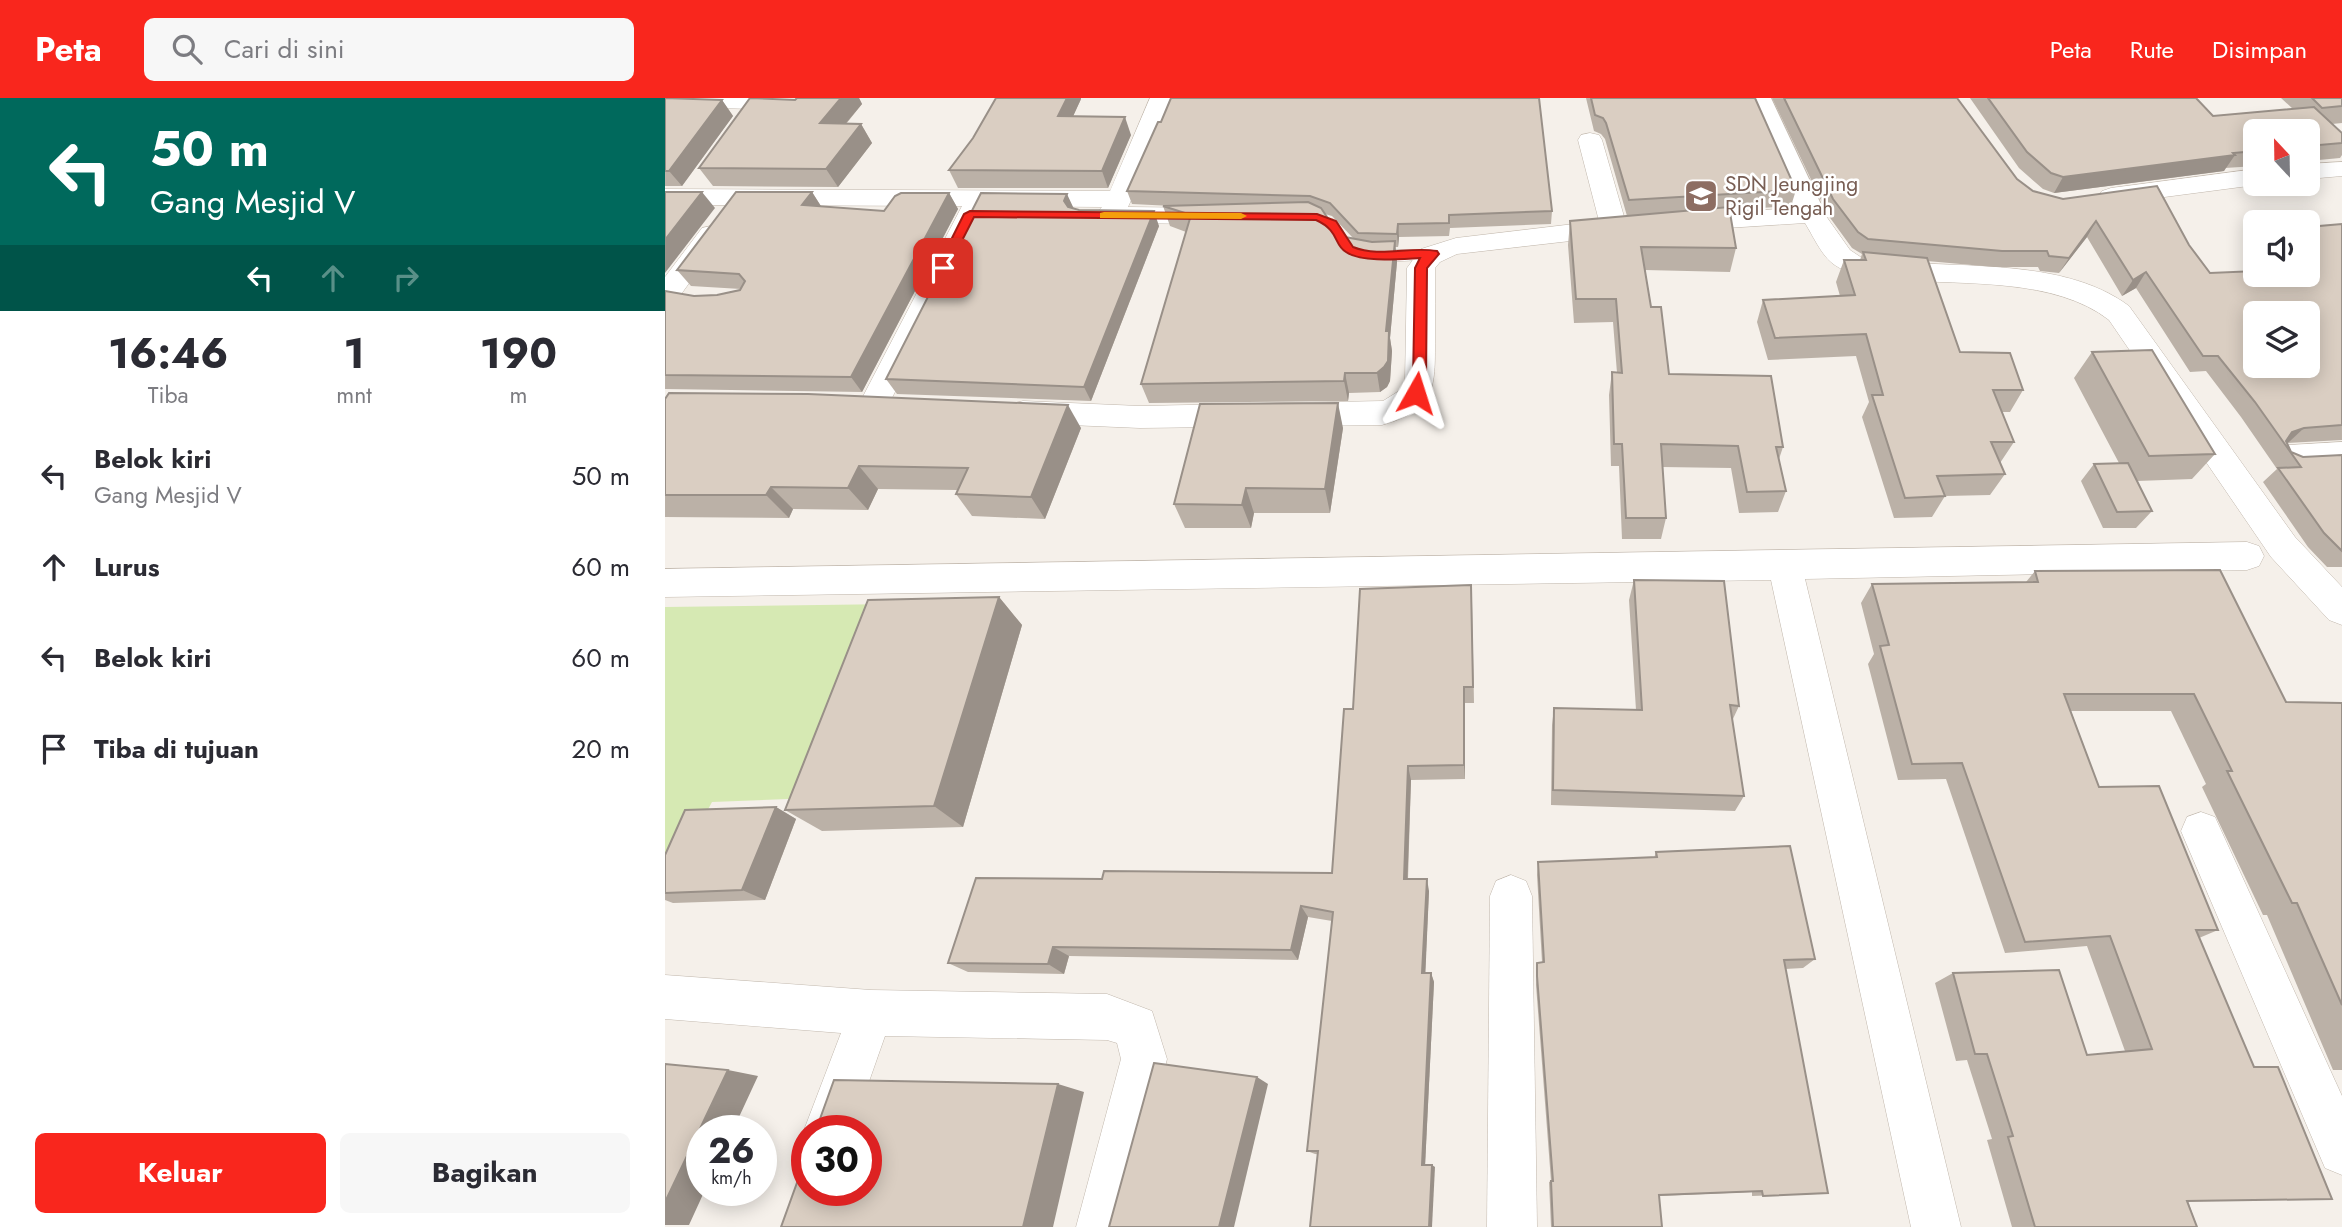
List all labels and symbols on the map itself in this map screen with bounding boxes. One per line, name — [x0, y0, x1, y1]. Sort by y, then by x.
north arrow — [2243, 119, 2321, 196]
place label: SDN Jeungjing Rigil Tengah — [1725, 169, 1858, 223]
school or university icon: SDN Jeungjing Rigil Tengah — [1682, 177, 1720, 215]
pin — [913, 238, 973, 298]
position arrow — [1379, 356, 1453, 430]
speed limit sign: 30 — [791, 1115, 882, 1206]

